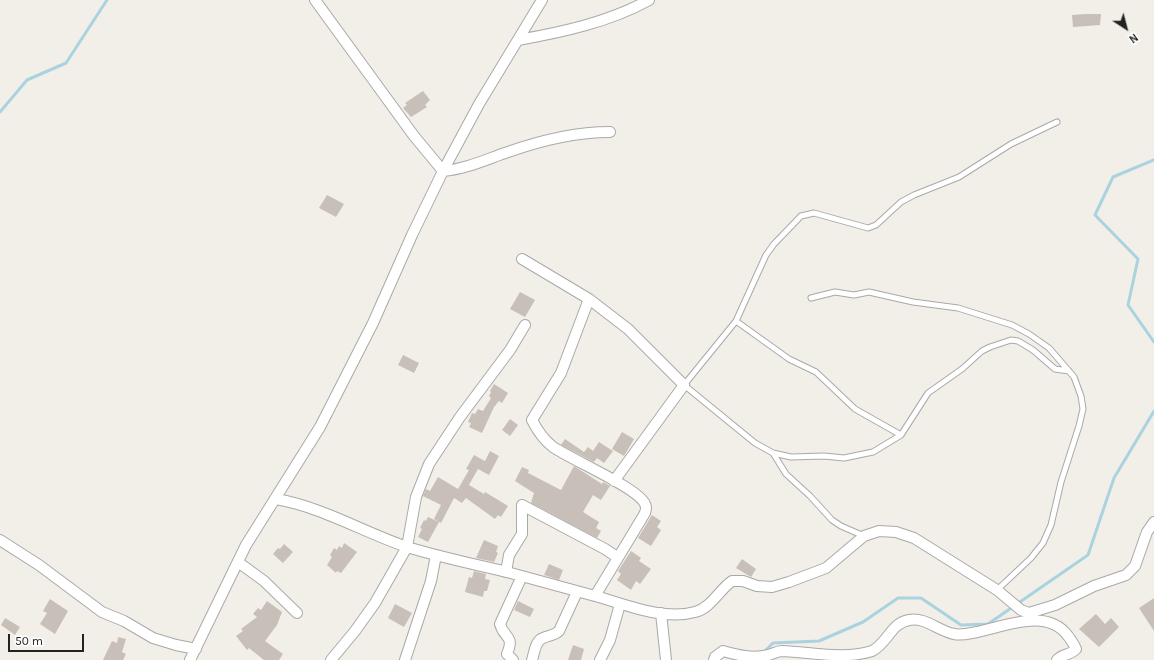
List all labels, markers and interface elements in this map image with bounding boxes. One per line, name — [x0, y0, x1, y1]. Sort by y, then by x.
north arrow — [1106, 8, 1146, 48]
text: N — [1126, 31, 1140, 46]
scale bar — [10, 626, 86, 652]
text: 50 m — [15, 634, 43, 648]

